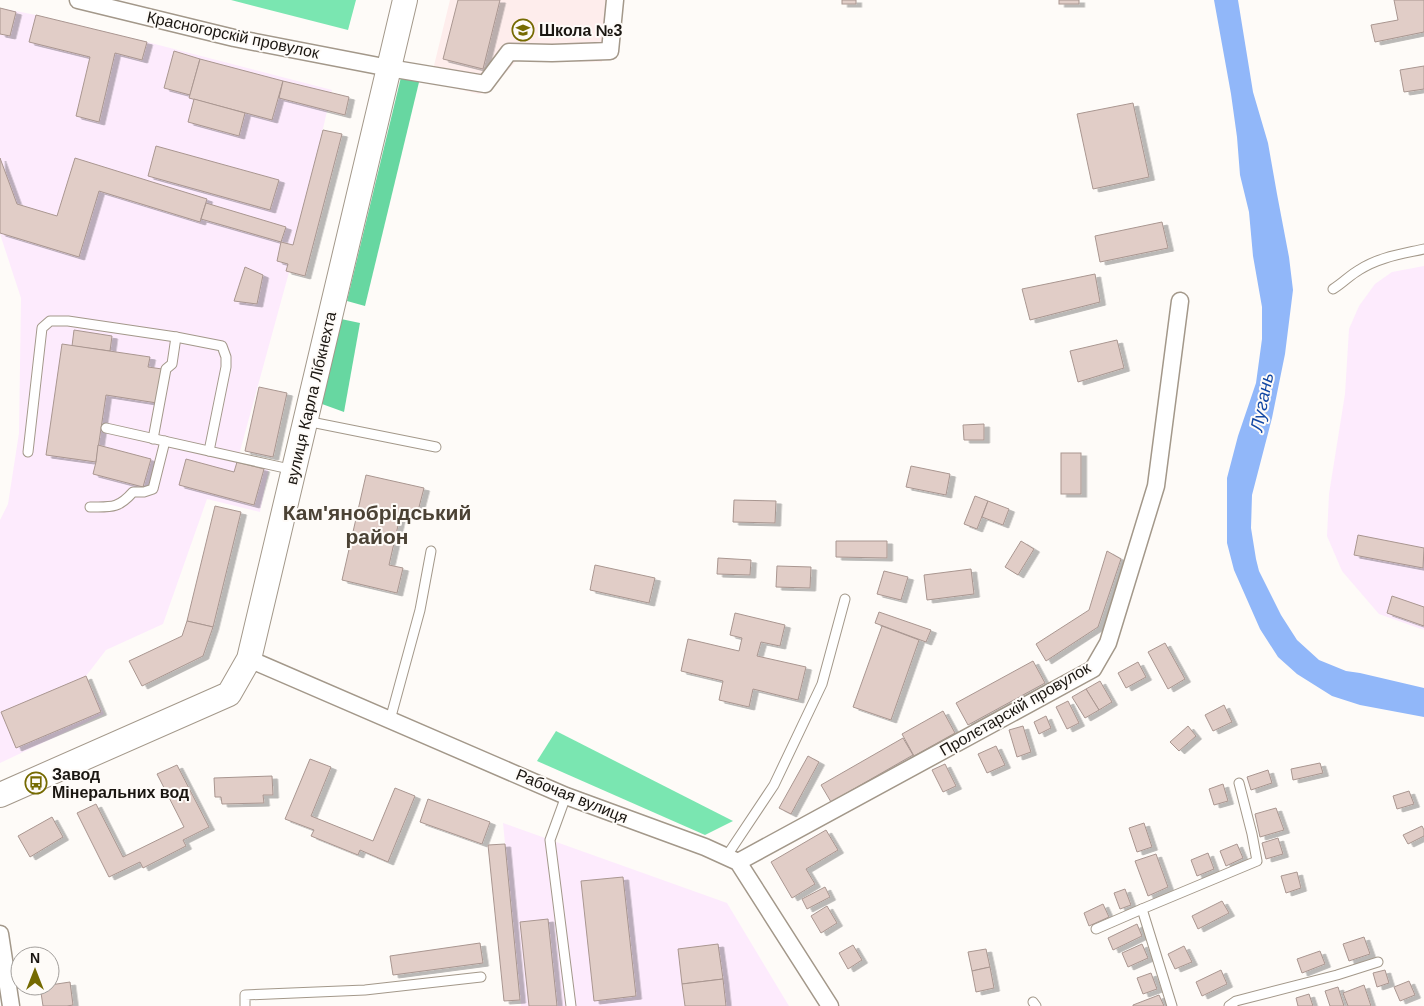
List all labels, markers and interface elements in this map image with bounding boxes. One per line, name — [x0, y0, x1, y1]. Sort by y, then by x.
street label: Красногорскій провулок — [145, 8, 322, 62]
school or university icon: Школа №3 — [511, 18, 535, 42]
place label: Школа №3 — [539, 22, 623, 39]
street label: вулиця Карла Лібкнехта — [283, 310, 339, 486]
water label: Лугань — [1246, 371, 1277, 434]
district label: Кам'янобрідський район — [283, 501, 471, 548]
street label: Пролєтарскій провулок — [937, 658, 1094, 759]
place label: Завод Мінеральних вод — [52, 766, 189, 801]
street label: Рабочая вулиця — [514, 766, 630, 826]
bus stop icon: Завод Мінеральних вод — [24, 771, 48, 795]
north arrow — [10, 946, 60, 996]
text: N — [30, 950, 40, 966]

